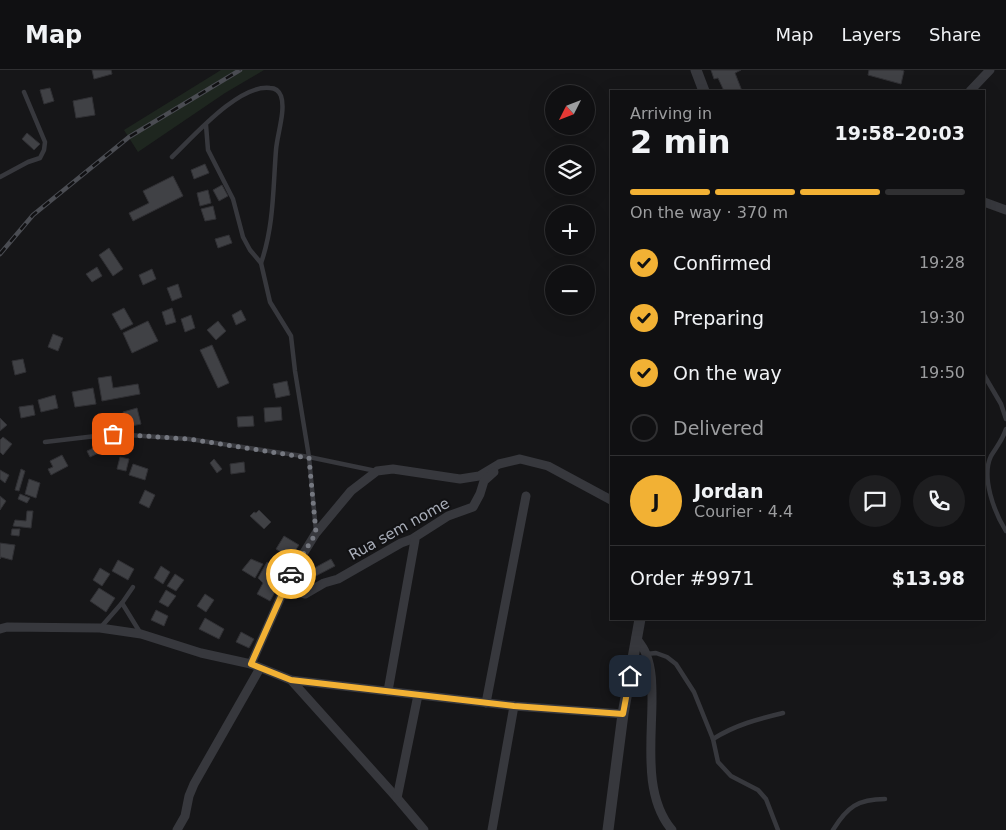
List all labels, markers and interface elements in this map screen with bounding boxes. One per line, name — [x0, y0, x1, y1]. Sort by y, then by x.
text: Map — [25, 21, 82, 49]
text: Map — [775, 24, 813, 45]
text: Layers — [841, 24, 901, 45]
text: Share — [929, 24, 981, 45]
north arrow — [545, 85, 595, 135]
map controls — [545, 85, 595, 315]
text: Arriving in — [630, 104, 712, 123]
text: 19:58–20:03 — [835, 122, 965, 144]
text: 2 min — [630, 123, 731, 161]
button: layers — [545, 145, 595, 195]
text: On the way · 370 m — [630, 203, 788, 222]
button: + — [545, 205, 595, 255]
icon: check — [630, 249, 658, 277]
text: Confirmed — [673, 252, 772, 274]
text: 19:28 — [919, 253, 965, 272]
button: − — [545, 265, 595, 315]
icon: check — [630, 304, 658, 332]
text: Preparing — [673, 307, 764, 329]
text: 19:30 — [919, 308, 965, 327]
icon: check — [630, 359, 658, 387]
text: On the way — [673, 362, 782, 384]
text: 19:50 — [919, 363, 965, 382]
pin — [92, 413, 134, 455]
text: Delivered — [673, 417, 764, 439]
icon: bag — [99, 420, 127, 448]
button: chat — [849, 475, 901, 527]
button: phone — [913, 475, 965, 527]
text: Jordan — [694, 480, 763, 502]
text: J — [652, 490, 660, 512]
street label: Rua sem nome — [346, 494, 452, 564]
text: Courier · 4.4 — [694, 502, 793, 521]
courier — [266, 549, 316, 599]
icon: car — [277, 560, 305, 588]
text: Order #9971 — [630, 567, 754, 589]
text: $13.98 — [892, 567, 965, 589]
pin — [609, 655, 651, 697]
icon: home — [616, 662, 644, 690]

